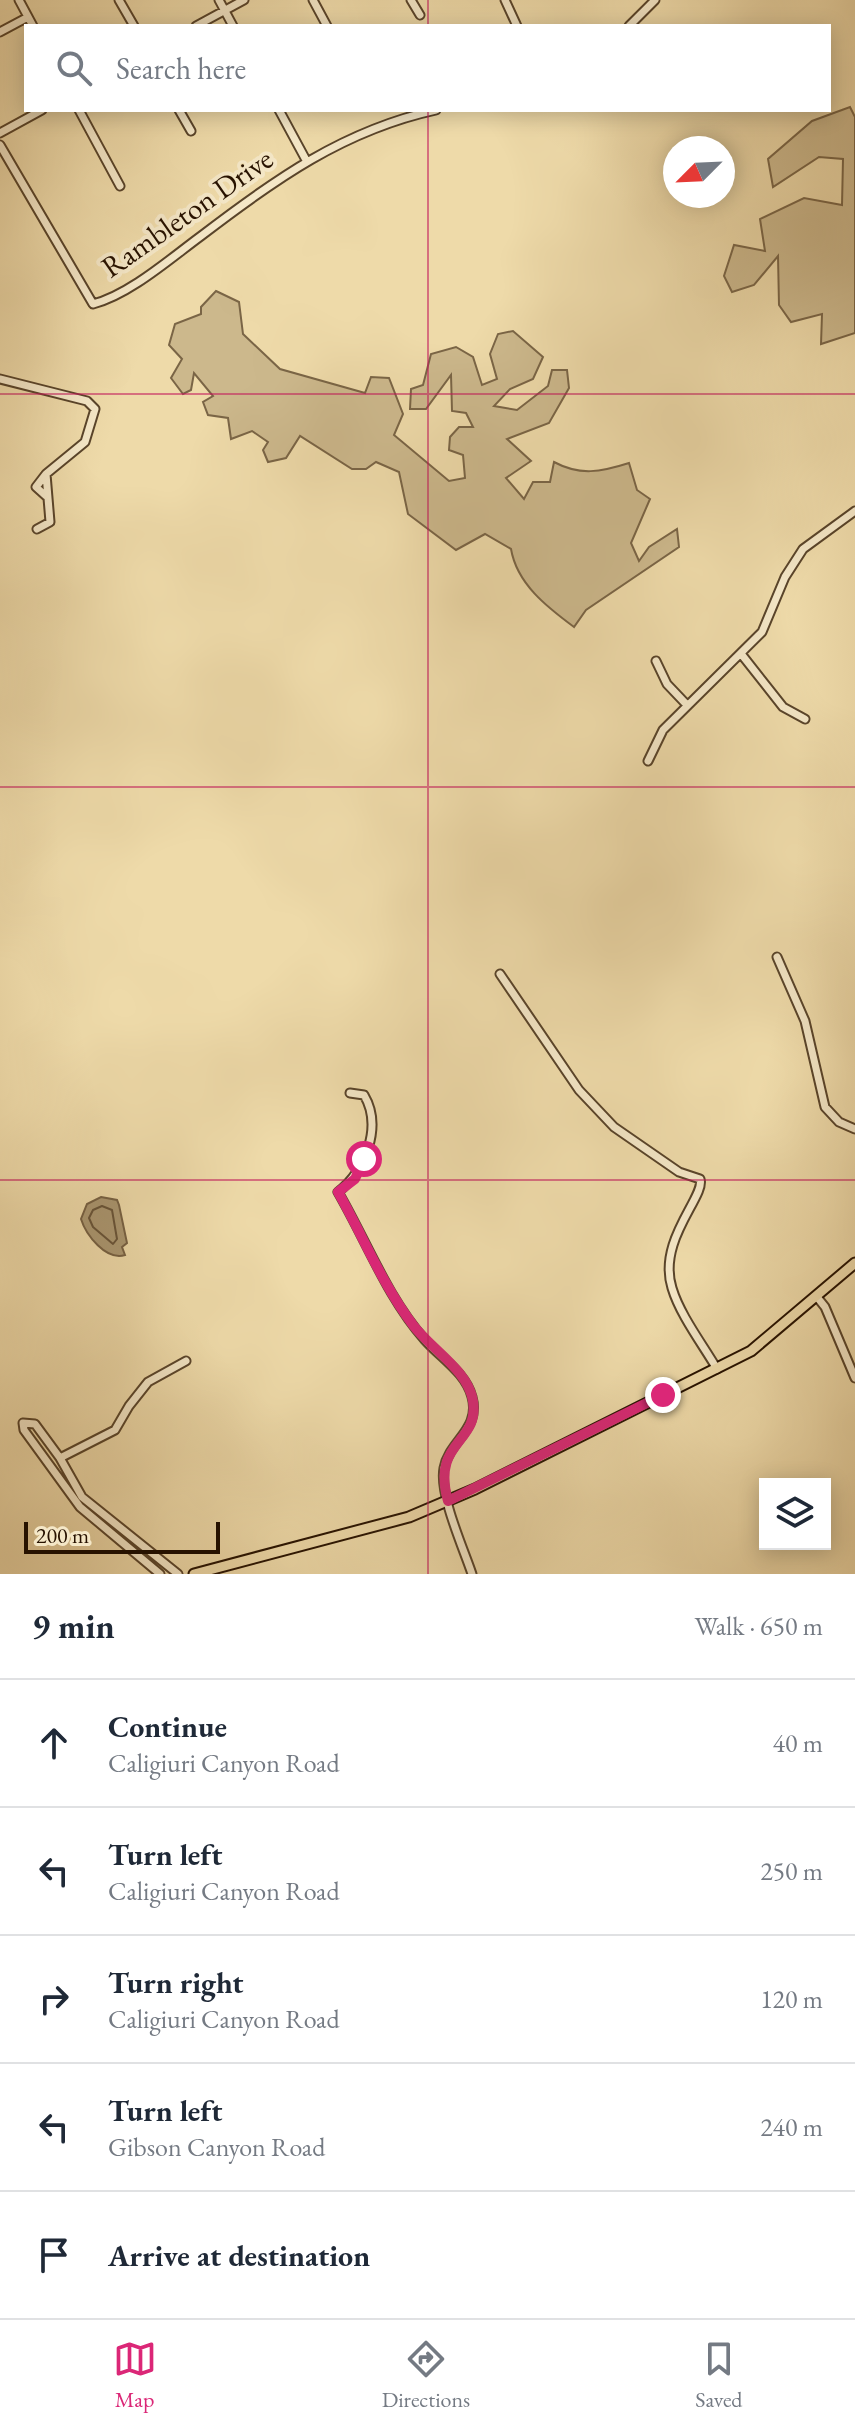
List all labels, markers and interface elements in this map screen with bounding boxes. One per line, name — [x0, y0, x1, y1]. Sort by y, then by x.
search box — [24, 24, 831, 112]
icon: search — [52, 46, 96, 90]
text: Search here — [116, 49, 246, 88]
north arrow — [663, 136, 735, 208]
street label: Rambleton Drive — [93, 139, 280, 286]
route start — [346, 1141, 382, 1177]
route end — [645, 1377, 681, 1413]
map controls — [759, 1478, 831, 1550]
button: layers — [759, 1478, 831, 1550]
scale bar — [24, 1518, 220, 1554]
text: 200 m — [36, 1521, 89, 1550]
text: 9 min — [32, 1604, 115, 1648]
text: Walk · 650 m — [695, 1609, 823, 1643]
text: Continue — [108, 1707, 227, 1746]
icon: ahead — [32, 1721, 76, 1765]
text: 40 m — [773, 1726, 823, 1760]
text: Caligiuri Canyon Road — [108, 1746, 340, 1780]
text: Turn left — [108, 1835, 222, 1874]
icon: left — [32, 1849, 76, 1893]
text: 250 m — [760, 1854, 823, 1888]
text: Caligiuri Canyon Road — [108, 1874, 340, 1908]
text: Turn right — [108, 1963, 244, 2002]
icon: right — [32, 1977, 76, 2021]
text: 120 m — [760, 1982, 823, 2016]
text: Caligiuri Canyon Road — [108, 2002, 340, 2036]
text: Turn left — [108, 2091, 222, 2130]
icon: left — [32, 2105, 76, 2149]
text: 240 m — [760, 2110, 823, 2144]
text: Gibson Canyon Road — [108, 2130, 325, 2164]
icon: arrive — [32, 2233, 76, 2277]
text: Arrive at destination — [108, 2236, 370, 2275]
tab: Map — [113, 2337, 157, 2414]
tab: Directions — [382, 2337, 470, 2414]
tab: Saved — [695, 2337, 742, 2414]

